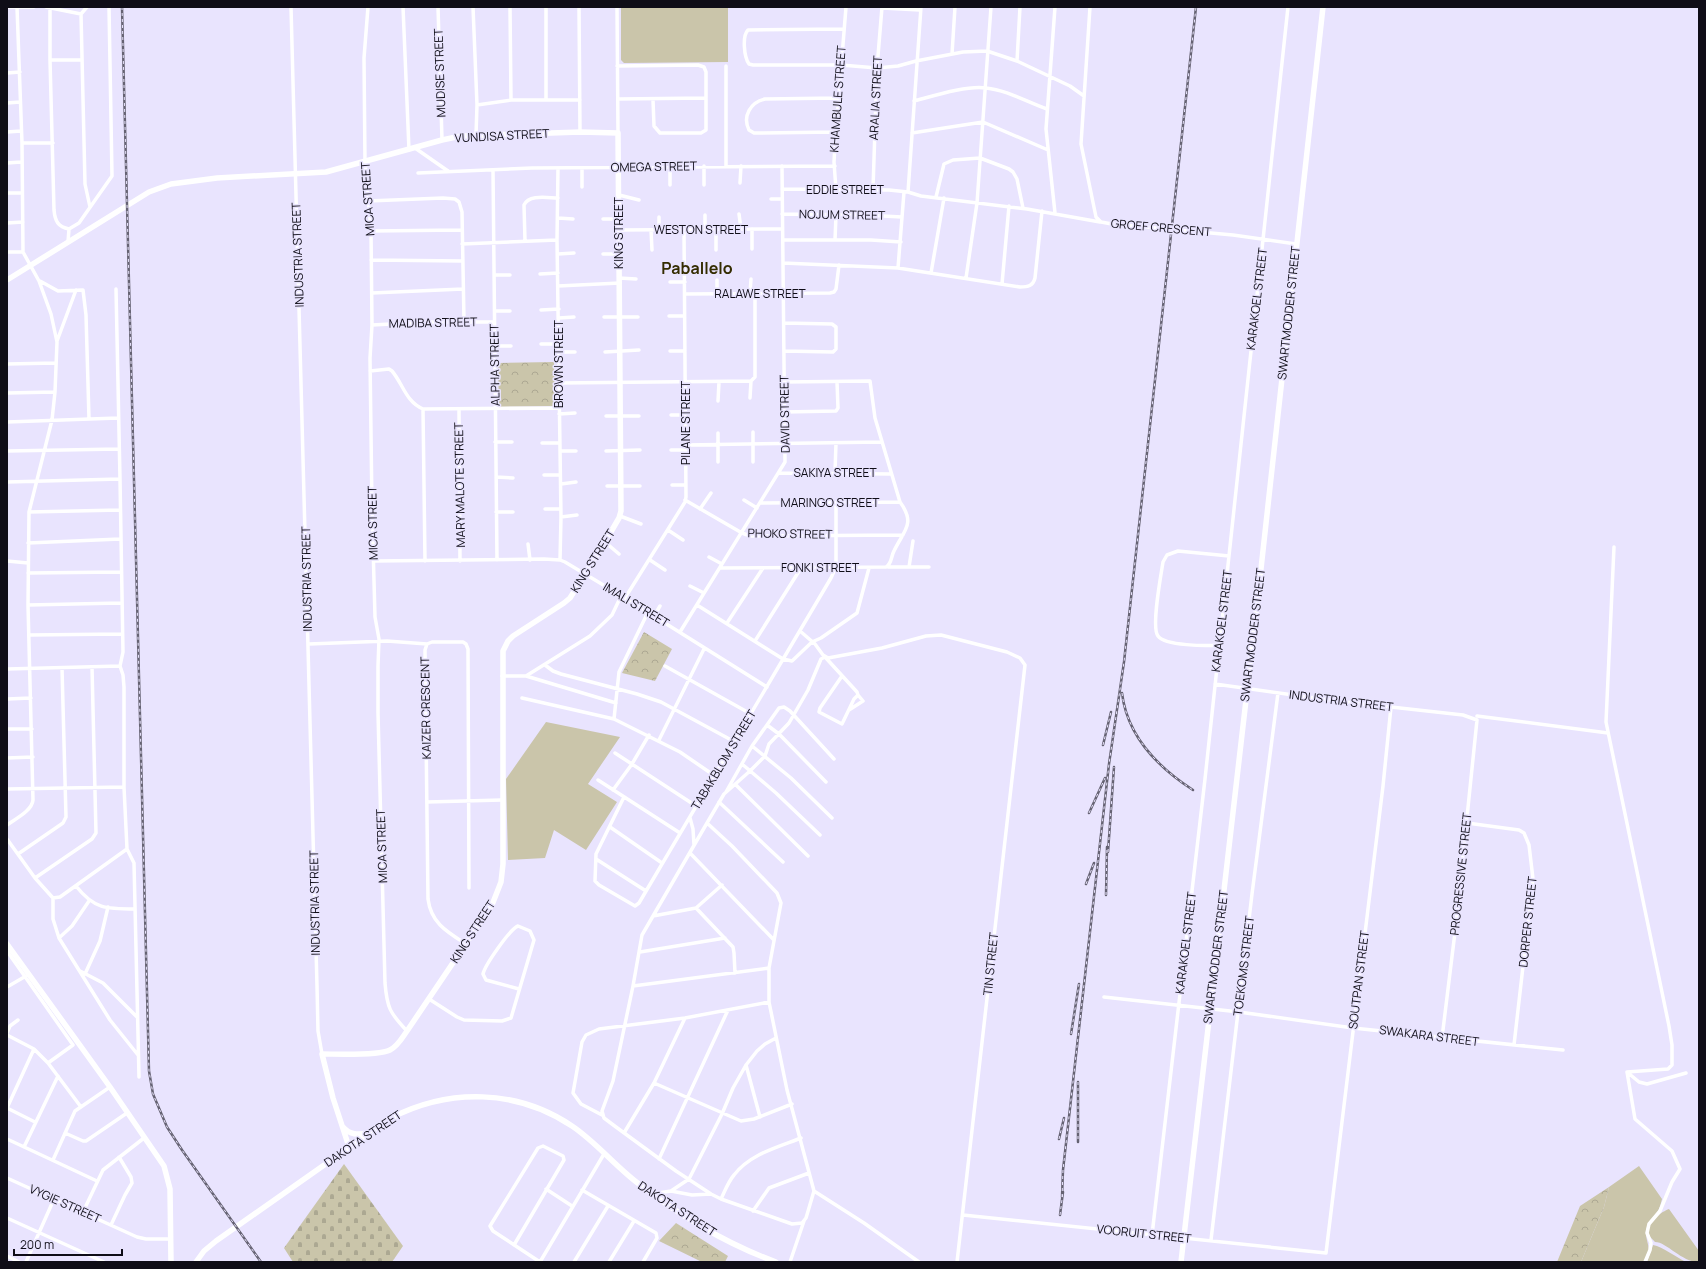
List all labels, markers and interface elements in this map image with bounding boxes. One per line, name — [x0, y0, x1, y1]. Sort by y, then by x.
street label: MUDISE STREET — [429, 27, 450, 118]
street label: KHAMBULE STREET — [825, 44, 850, 153]
street label: ARALIA STREET — [865, 54, 886, 141]
street label: VUNDISA STREET — [454, 124, 551, 146]
street label: OMEGA STREET — [611, 157, 698, 176]
street label: MICA STREET — [356, 161, 379, 237]
street label: EDDIE STREET — [806, 181, 885, 198]
street label: KING STREET — [610, 196, 627, 269]
street label: INDUSTRIA STREET — [287, 201, 308, 308]
street label: NOJUM STREET — [799, 205, 886, 224]
street label: GROEF CRESCENT — [1110, 215, 1213, 240]
street label: WESTON STREET — [654, 221, 749, 238]
street label: SWARTMODDER STREET — [1273, 244, 1304, 381]
street label: KARAKOEL STREET — [1242, 246, 1271, 351]
district label: Paballelo — [661, 257, 733, 279]
street label: RALAWE STREET — [714, 285, 807, 302]
street label: MADIBA STREET — [388, 313, 478, 332]
street label: BROWN STREET — [550, 319, 567, 408]
street label: ALPHA STREET — [485, 323, 504, 406]
street label: DAVID STREET — [775, 374, 794, 453]
street label: PILANE STREET — [677, 380, 694, 465]
street label: MARY MALOTE STREET — [450, 421, 469, 548]
street label: SAKIYA STREET — [793, 464, 877, 481]
street label: MICA STREET — [363, 485, 382, 560]
street label: MARINGO STREET — [781, 494, 880, 511]
street label: PHOKO STREET — [747, 524, 833, 543]
street label: KING STREET — [566, 525, 619, 596]
street label: INDUSTRIA STREET — [297, 526, 316, 632]
street label: FONKI STREET — [781, 559, 860, 576]
street label: SWARTMODDER STREET — [1236, 566, 1269, 703]
street label: KARAKOEL STREET — [1207, 568, 1236, 673]
street label: IMALI STREET — [600, 578, 673, 632]
street label: KAIZER CRESCENT — [416, 656, 435, 759]
street label: INDUSTRIA STREET — [1288, 686, 1395, 715]
street label: TABAKBLOM STREET — [687, 706, 761, 813]
street label: MICA STREET — [372, 808, 391, 883]
street label: PROGRESSIVE STREET — [1446, 811, 1475, 936]
street label: INDUSTRIA STREET — [305, 850, 324, 956]
street label: DORPER STREET — [1514, 875, 1541, 968]
street label: SWARTMODDER STREET — [1199, 888, 1232, 1025]
street label: KARAKOEL STREET — [1171, 890, 1200, 995]
street label: KING STREET — [446, 896, 500, 967]
street label: TOEKOMS STREET — [1229, 914, 1258, 1017]
street label: SOUTPAN STREET — [1344, 929, 1373, 1030]
street label: TIN STREET — [979, 931, 1002, 996]
street label: SWAKARA STREET — [1378, 1021, 1481, 1050]
street label: DAKOTA STREET — [320, 1106, 406, 1171]
street label: DAKOTA STREET — [635, 1177, 721, 1241]
street label: VYGIE STREET — [27, 1180, 105, 1227]
street label: VOORUIT STREET — [1096, 1220, 1193, 1247]
scale bar — [14, 1231, 122, 1257]
text: 200 m — [20, 1236, 54, 1253]

